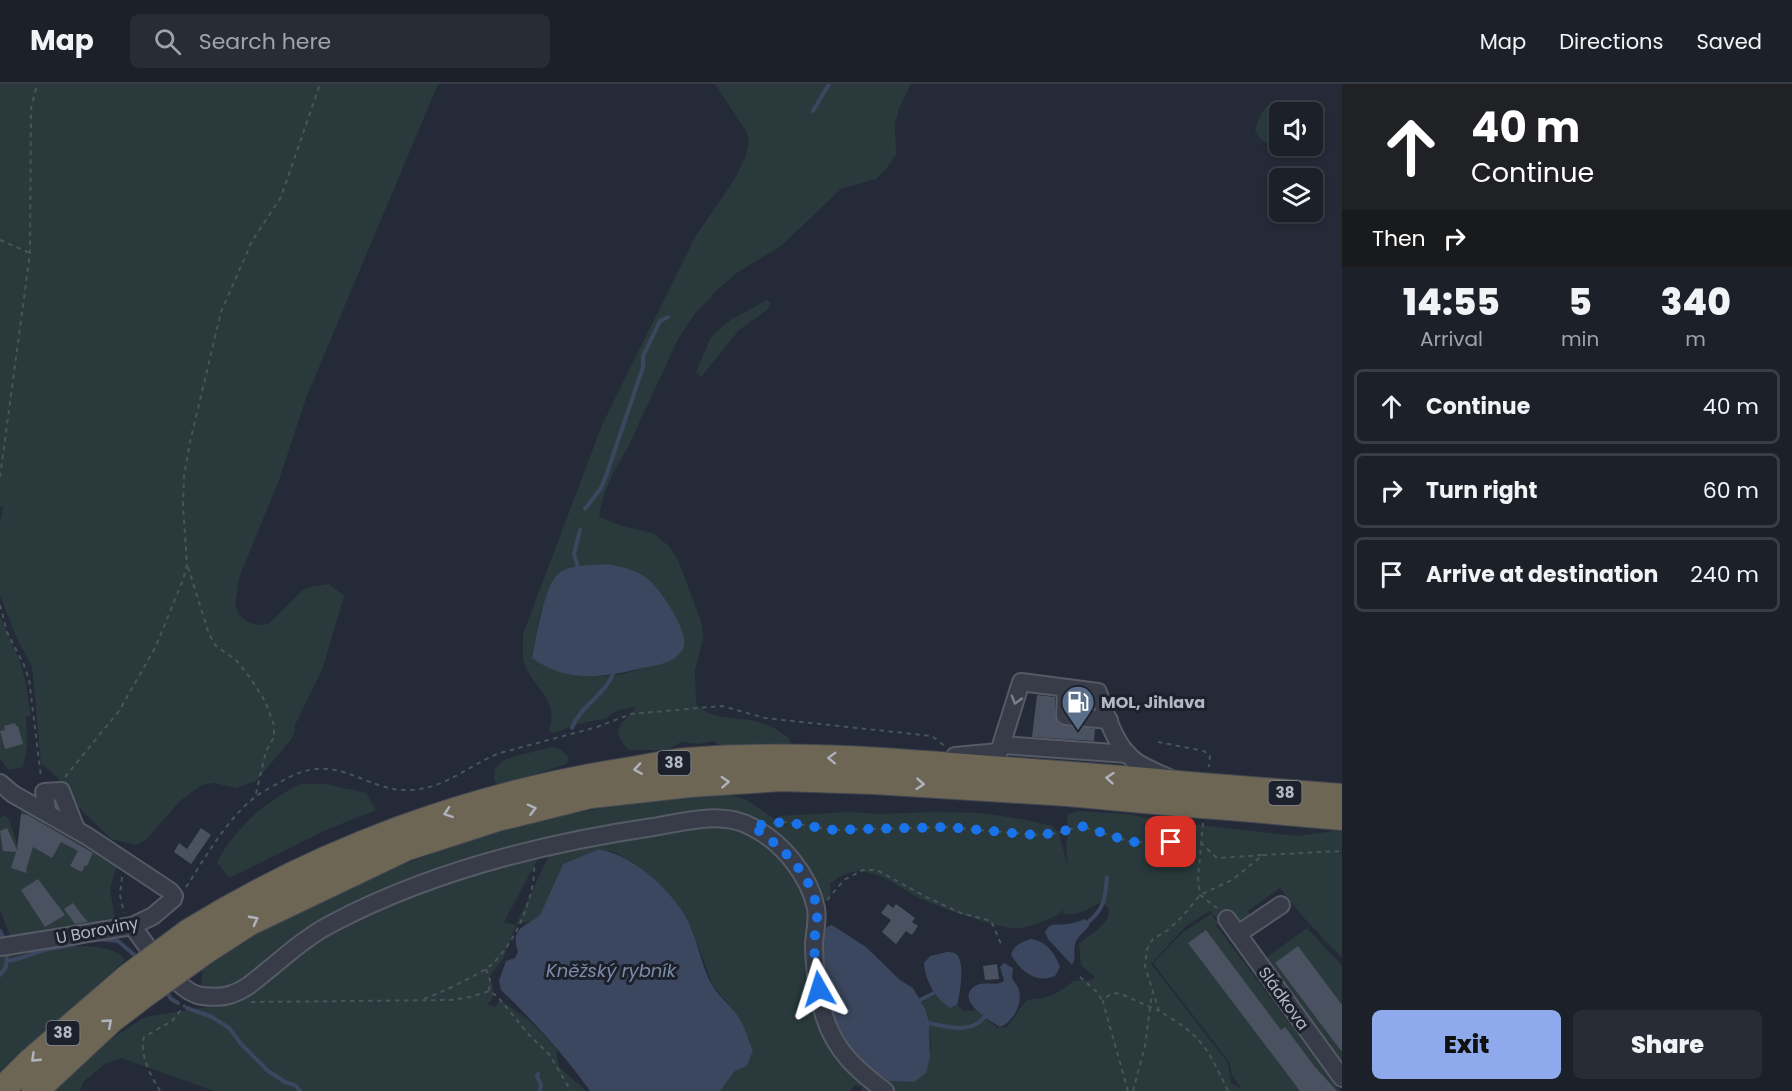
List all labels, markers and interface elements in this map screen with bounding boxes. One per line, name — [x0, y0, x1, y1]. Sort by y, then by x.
search box — [130, 14, 550, 68]
text: Map — [30, 21, 94, 60]
icon: search — [151, 25, 184, 58]
text: Search here — [199, 26, 331, 57]
text: Map — [1480, 27, 1526, 56]
text: Directions — [1559, 27, 1663, 56]
text: Saved — [1696, 27, 1762, 56]
text: 40 m — [1471, 98, 1580, 157]
map controls — [1269, 102, 1323, 222]
button: sound — [1269, 102, 1323, 156]
icon: ahead — [1372, 108, 1450, 186]
text: Continue — [1471, 154, 1594, 191]
button: layers — [1269, 168, 1323, 222]
icon: right — [1438, 222, 1471, 255]
text: Then — [1372, 223, 1426, 254]
text: 14:55 — [1403, 277, 1500, 328]
text: 5 — [1568, 277, 1592, 328]
text: 340 — [1660, 277, 1731, 328]
text: Arrival — [1420, 325, 1483, 353]
text: min — [1561, 325, 1599, 353]
text: m — [1685, 325, 1706, 353]
icon: ahead — [1375, 390, 1408, 423]
text: Continue — [1426, 391, 1530, 422]
text: 40 m — [1703, 391, 1759, 422]
icon: right — [1375, 474, 1408, 507]
text: Turn right — [1426, 475, 1537, 506]
text: 60 m — [1703, 475, 1759, 506]
icon: arrive — [1375, 558, 1408, 591]
text: Arrive at destination — [1426, 559, 1658, 590]
text: 240 m — [1690, 559, 1759, 590]
fuel station icon: MOL, Jihlava — [1060, 684, 1096, 731]
place label: MOL, Jihlava — [1101, 691, 1205, 714]
one-way arrow — [1011, 694, 1023, 705]
road number: 38 — [658, 751, 690, 775]
one-way arrow — [827, 752, 836, 765]
one-way arrow — [633, 762, 643, 775]
one-way arrow — [1105, 772, 1115, 785]
one-way arrow — [720, 775, 729, 788]
one-way arrow — [915, 777, 924, 790]
road number: 38 — [1268, 781, 1302, 805]
one-way arrow — [527, 804, 537, 817]
one-way arrow — [443, 806, 454, 819]
pin — [1145, 816, 1196, 867]
icon: arrive — [1154, 825, 1187, 858]
street label: U Boroviny — [54, 911, 140, 950]
one-way arrow — [248, 916, 259, 927]
position arrow — [787, 957, 851, 1021]
water label: Kněžský rybník — [546, 958, 677, 983]
street label: Sládkova — [1253, 962, 1314, 1035]
button: Exit — [1372, 1010, 1561, 1079]
button: Share — [1573, 1010, 1762, 1079]
one-way arrow — [102, 1019, 113, 1030]
road number: 38 — [46, 1021, 80, 1045]
one-way arrow — [31, 1051, 42, 1062]

